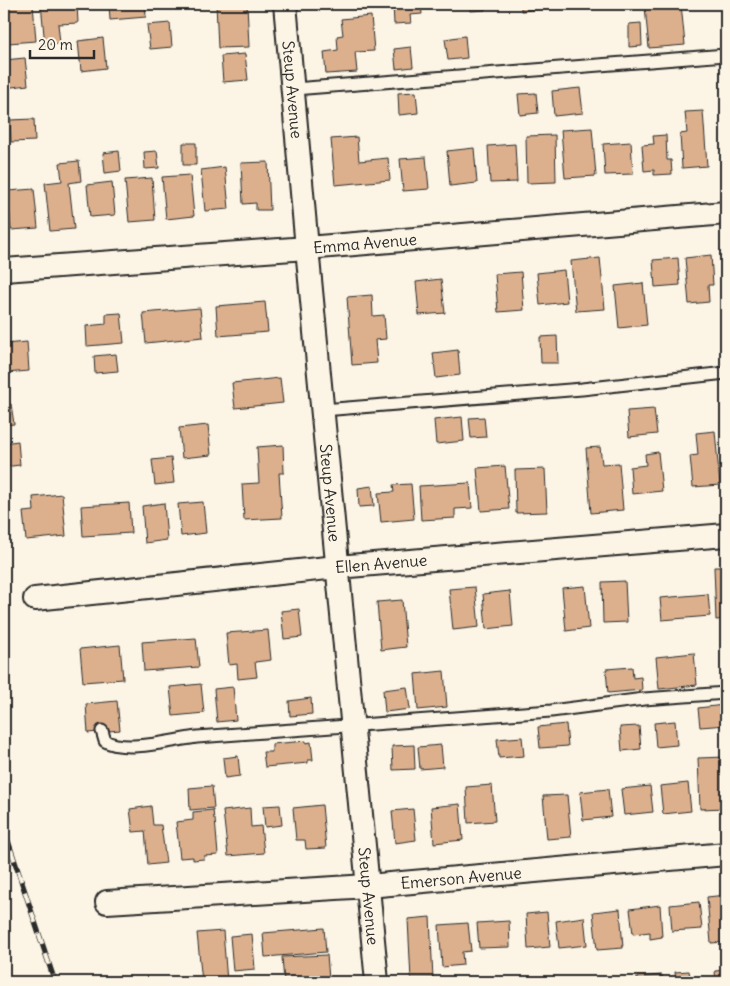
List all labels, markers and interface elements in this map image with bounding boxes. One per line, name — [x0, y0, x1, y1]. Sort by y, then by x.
scale bar — [30, 28, 94, 60]
text: 20 m — [38, 35, 73, 54]
street label: Steup Avenue — [278, 40, 307, 140]
street label: Emma Avenue — [312, 229, 418, 257]
street label: Steup Avenue — [316, 443, 345, 543]
street label: Ellen Avenue — [335, 550, 428, 577]
street label: Steup Avenue — [354, 846, 383, 946]
street label: Emerson Avenue — [400, 862, 523, 893]

